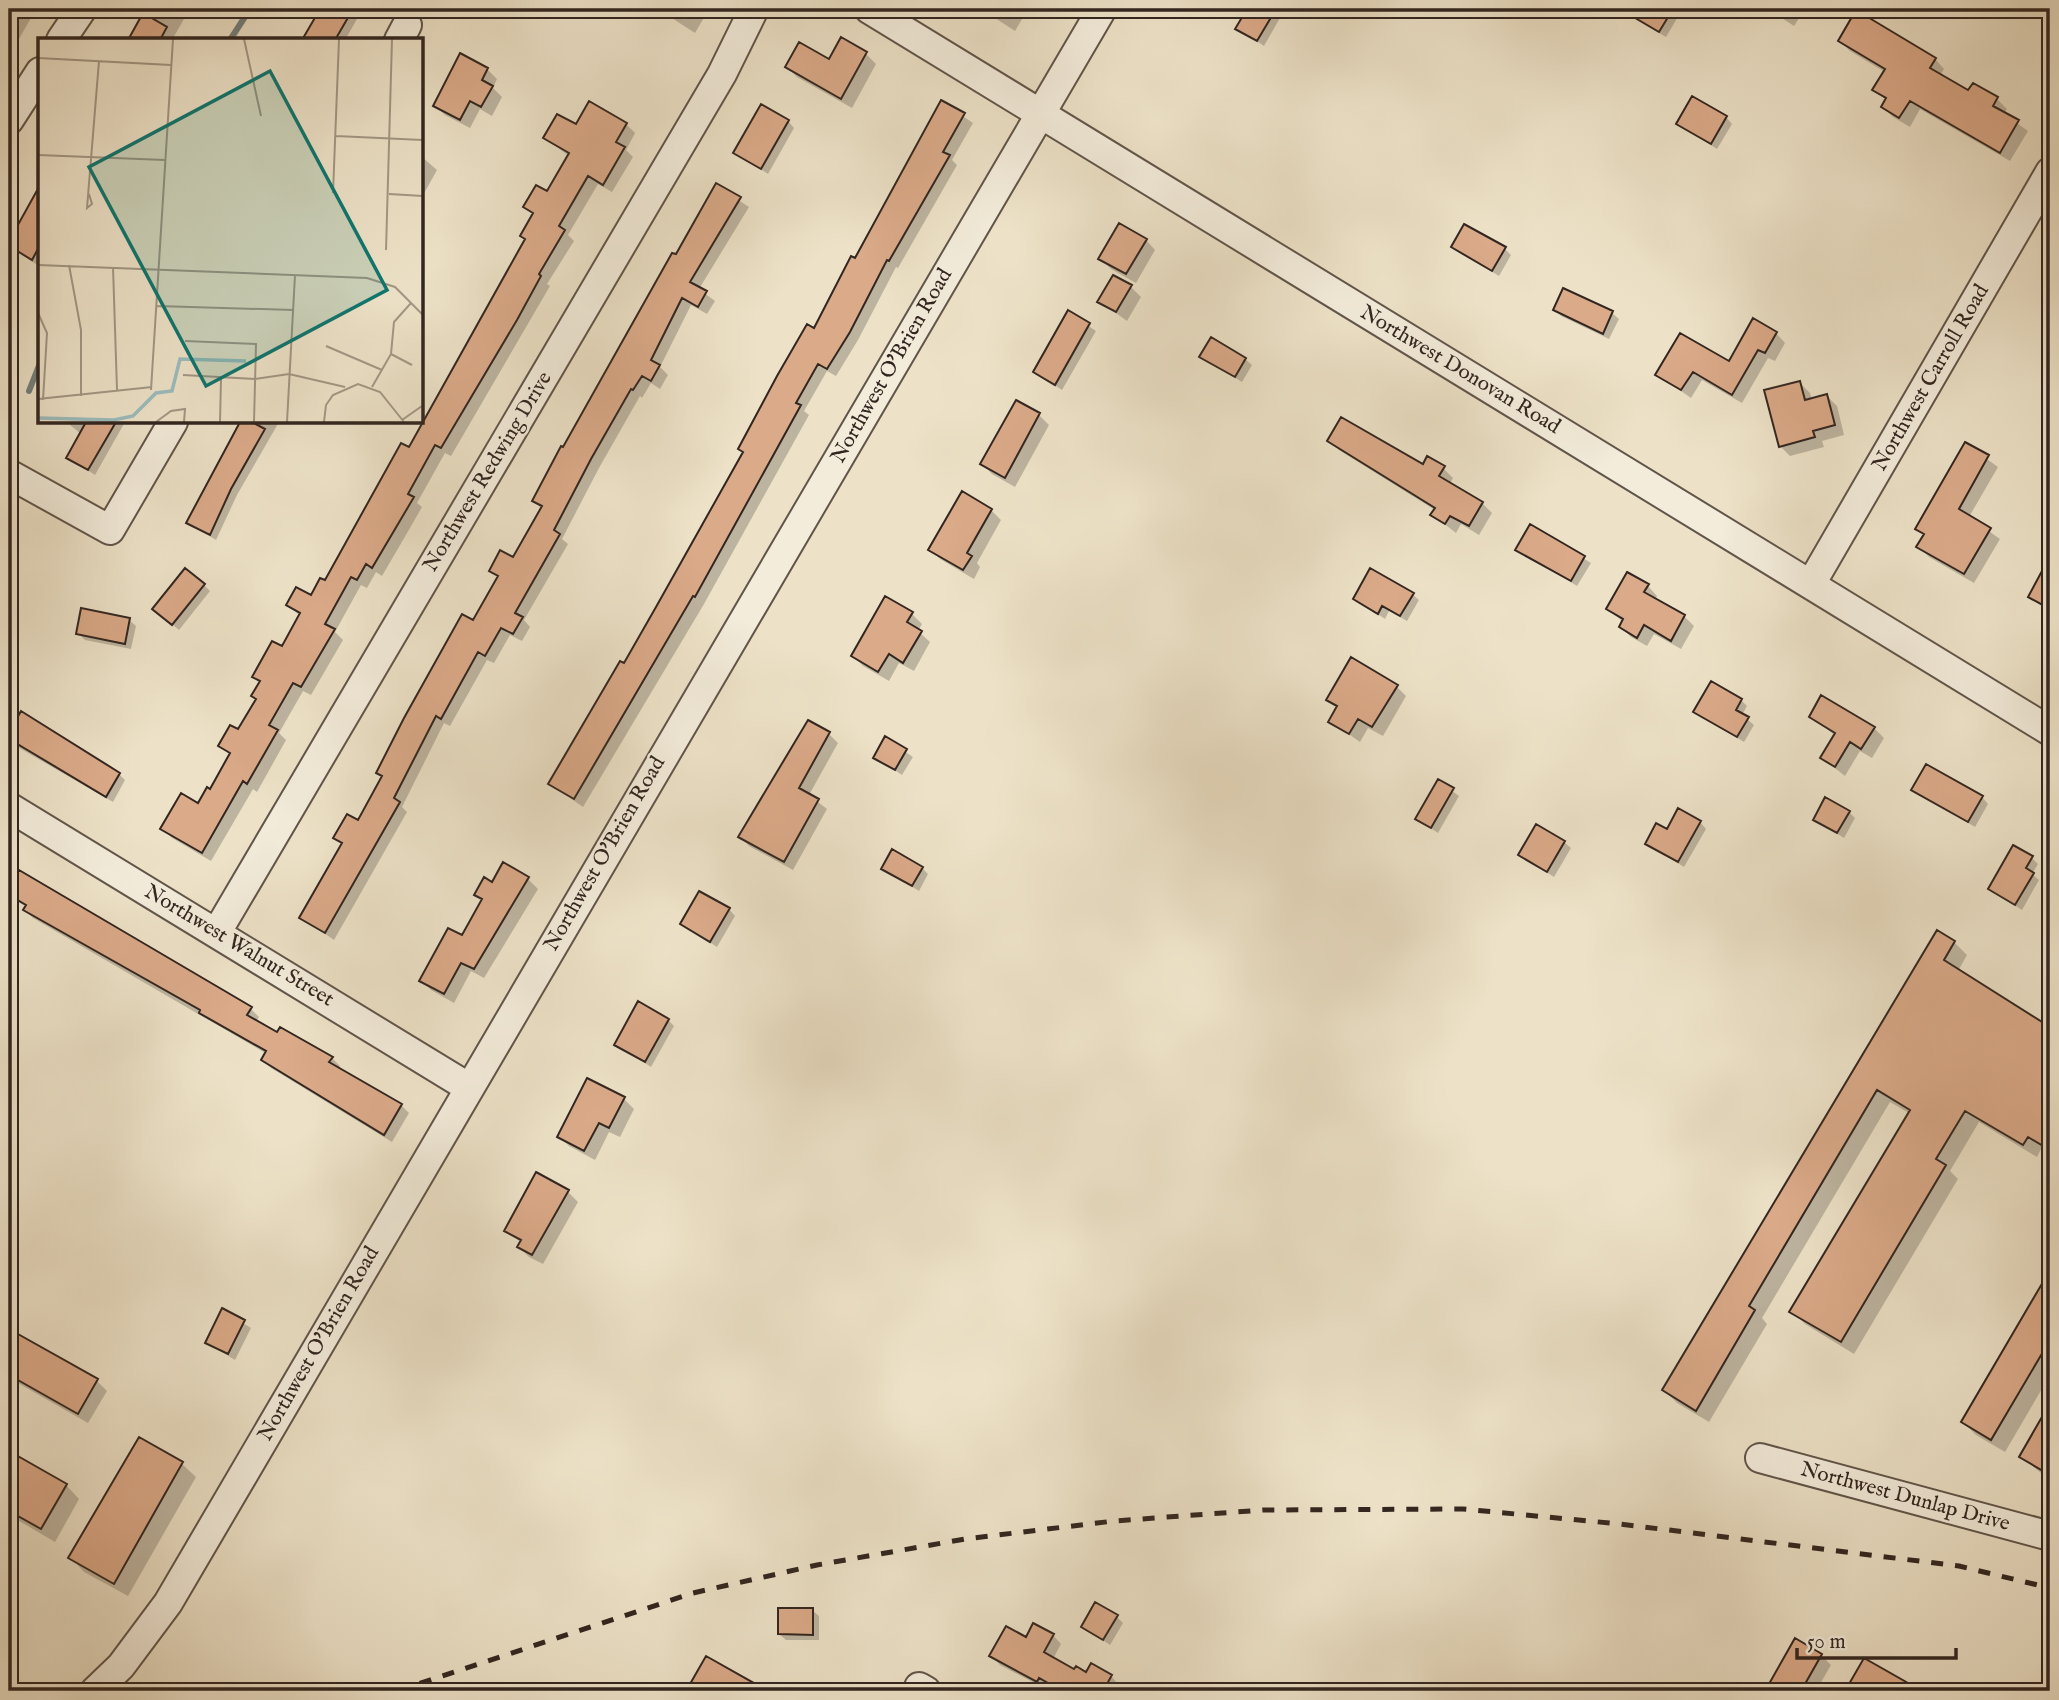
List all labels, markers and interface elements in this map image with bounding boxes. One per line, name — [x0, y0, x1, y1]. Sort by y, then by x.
inset map — [38, 38, 424, 424]
street label: Northwest O'Brien Road — [825, 263, 959, 468]
street label: Northwest Carroll Road — [1866, 279, 1996, 476]
street label: Northwest Donovan Road — [1355, 299, 1566, 441]
street label: Northwest Redwing Drive — [417, 367, 559, 577]
street label: Northwest O'Brien Road — [538, 751, 672, 956]
street label: Northwest Walnut Street — [139, 879, 339, 1013]
street label: Northwest O'Brien Road — [252, 1241, 386, 1446]
street label: Northwest Dunlap Drive — [1797, 1456, 2013, 1538]
scale bar — [1797, 1616, 1956, 1660]
text: 50 m — [1807, 1629, 1846, 1656]

